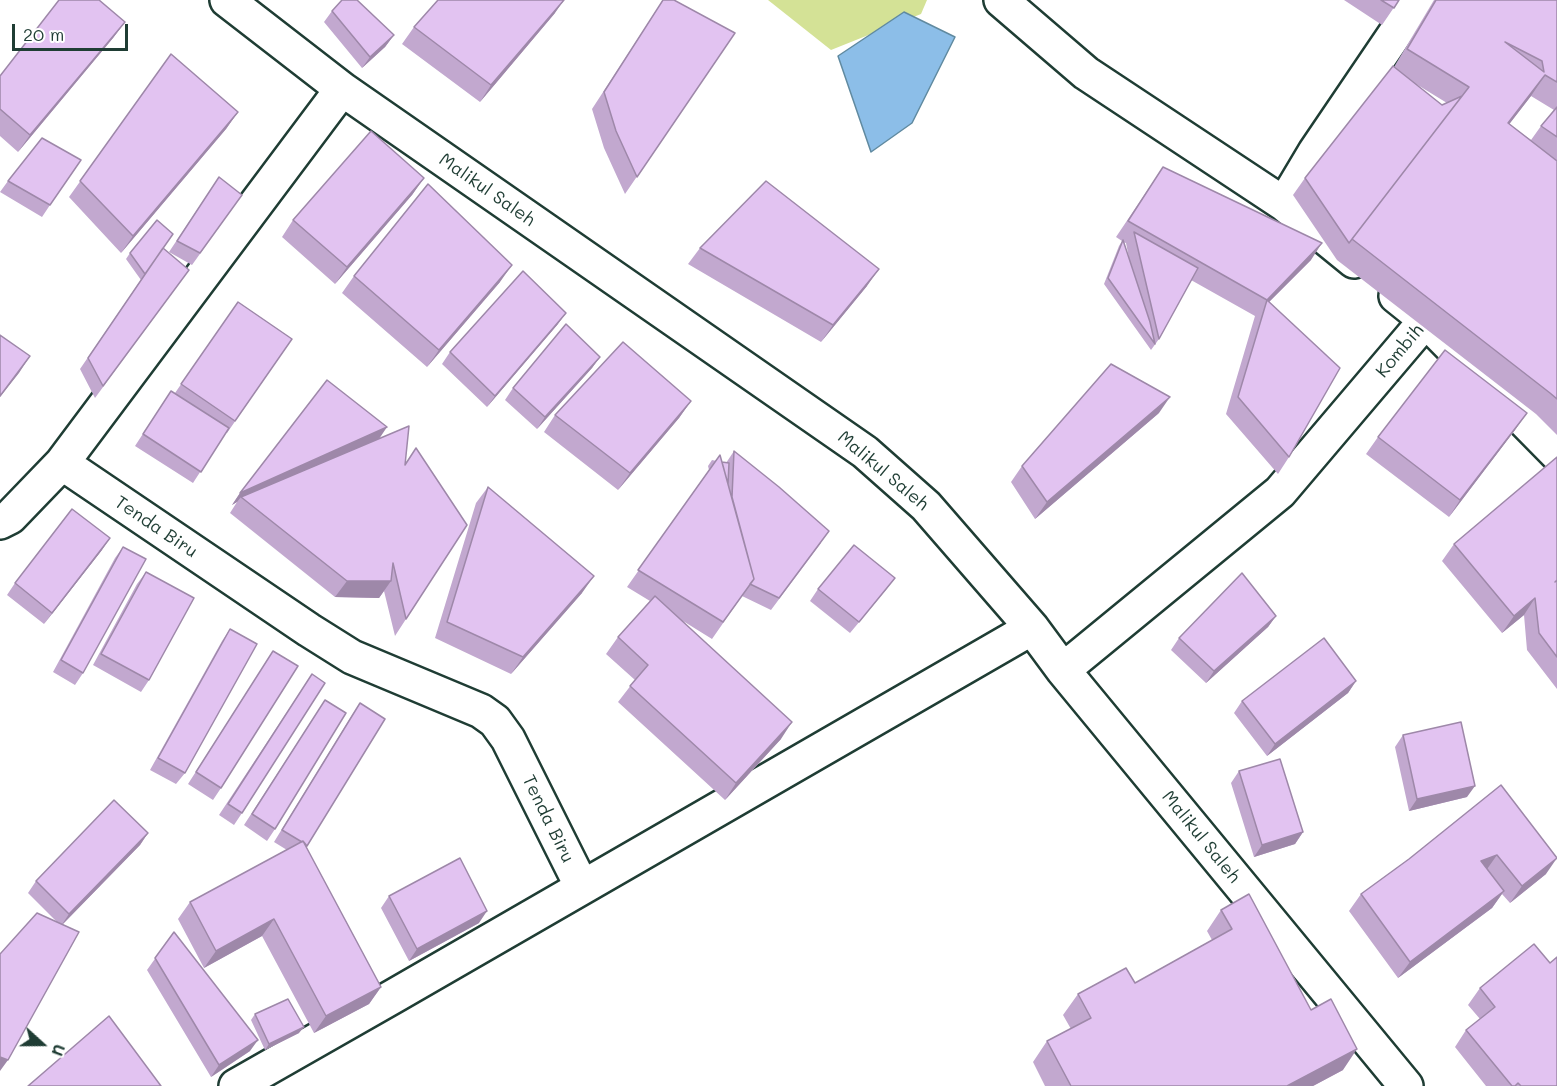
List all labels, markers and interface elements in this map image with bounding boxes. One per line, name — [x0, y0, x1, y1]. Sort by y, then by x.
scale bar — [15, 12, 130, 50]
text: 20 m — [23, 22, 64, 46]
street label: Malikul Saleh — [435, 149, 539, 231]
street label: Kombih — [1371, 320, 1429, 382]
street label: Malikul Saleh — [833, 427, 933, 515]
street label: Tenda Biru — [111, 491, 201, 563]
street label: Tenda Biru — [517, 772, 579, 866]
street label: Malikul Saleh — [1157, 787, 1245, 887]
north arrow — [12, 1014, 72, 1074]
text: U — [47, 1042, 71, 1060]

